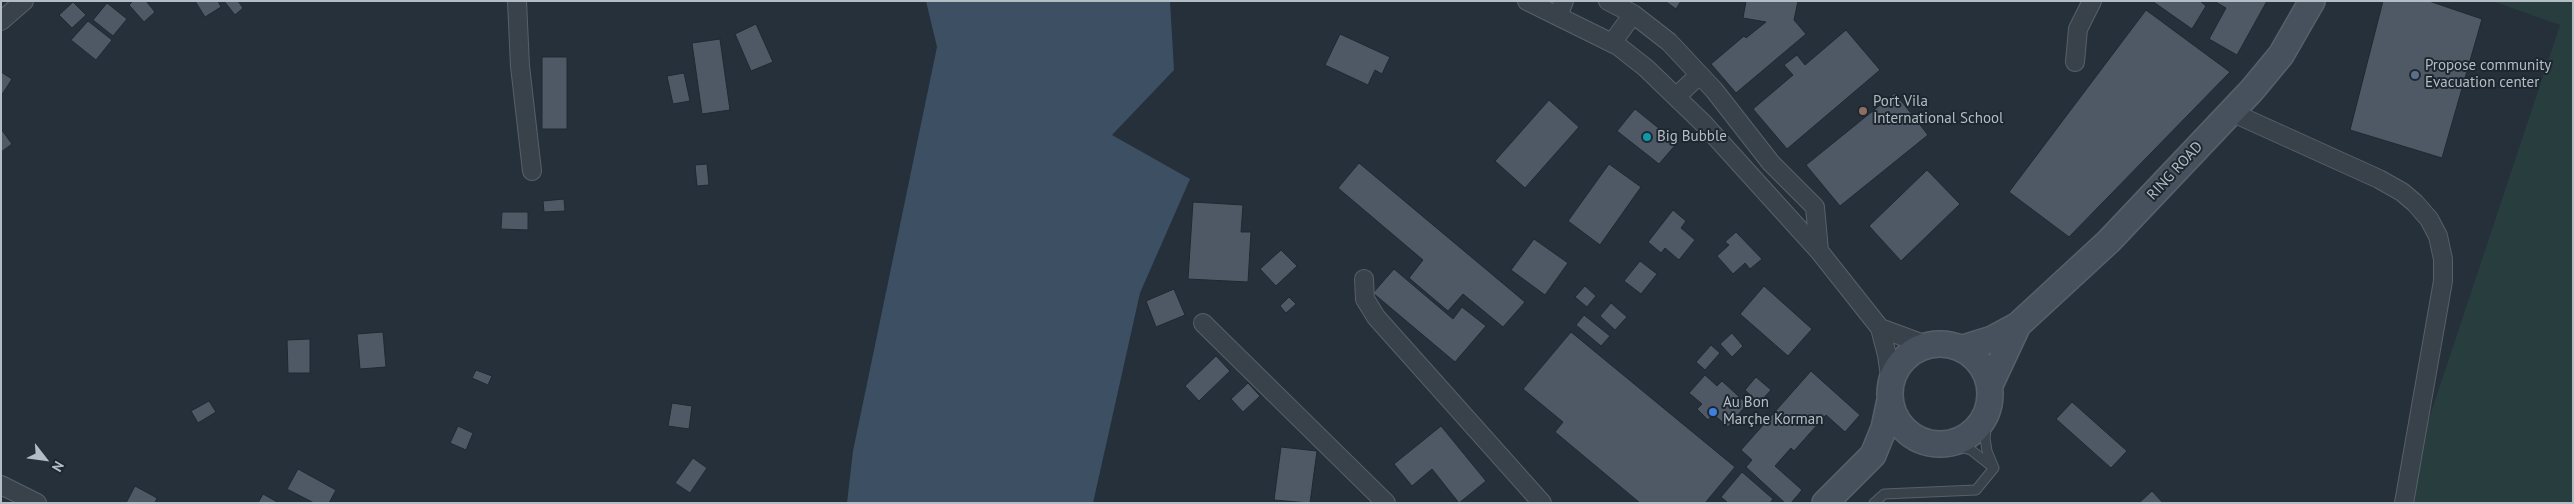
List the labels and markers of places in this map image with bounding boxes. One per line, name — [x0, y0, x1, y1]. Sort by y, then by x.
place label: Propose community Evacuation center — [2425, 57, 2551, 92]
marker: Propose community Evacuation center — [2409, 69, 2421, 81]
place label: Port Vila International School — [1873, 93, 2003, 128]
marker: Port Vila International School — [1857, 105, 1869, 117]
place label: Big Bubble — [1657, 128, 1727, 146]
marker: Big Bubble — [1641, 131, 1653, 143]
place label: Au Bon Marçhe Korman — [1723, 394, 1823, 429]
marker: Au Bon Marçhe Korman — [1707, 406, 1719, 418]

